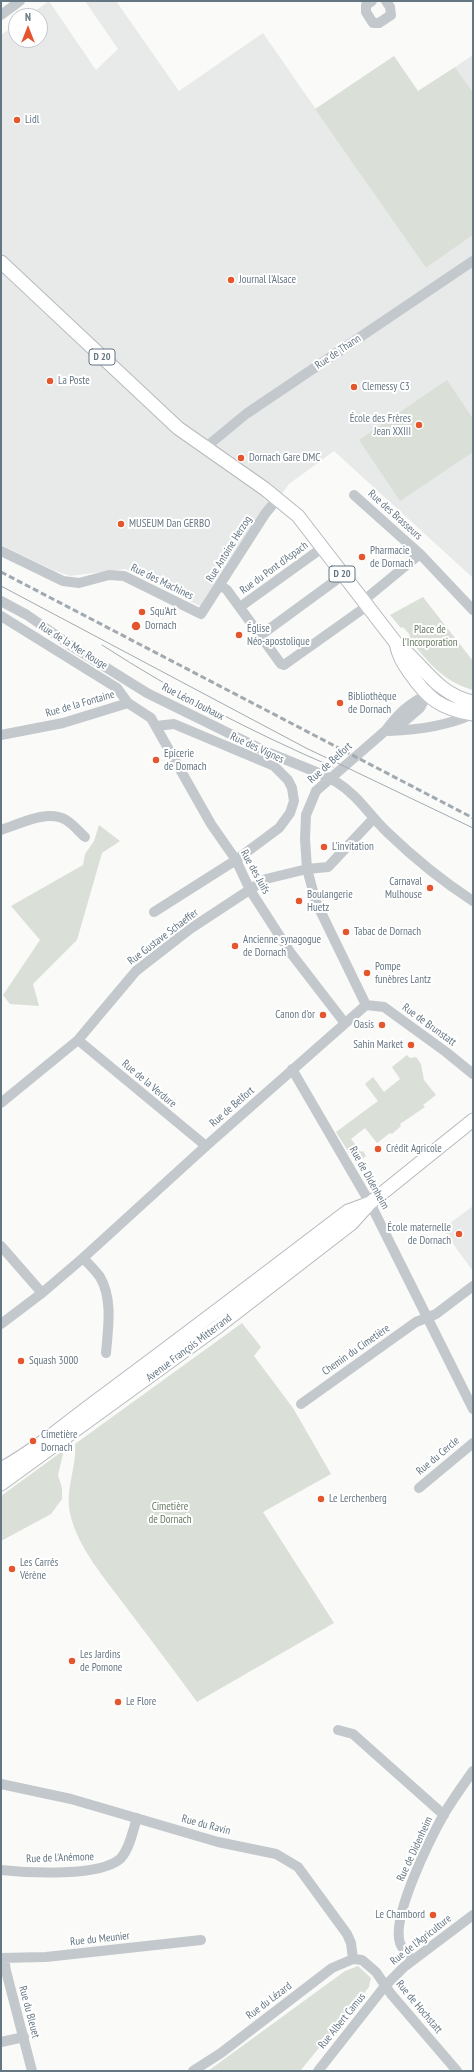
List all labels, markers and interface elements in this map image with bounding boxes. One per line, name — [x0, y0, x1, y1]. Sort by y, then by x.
north arrow — [8, 8, 48, 48]
text: N — [25, 10, 31, 24]
place label: Lidl — [25, 113, 39, 127]
marker: Lidl — [12, 115, 22, 125]
place label: Journal l'Alsace — [239, 273, 296, 287]
marker: Journal l'Alsace — [226, 275, 236, 285]
street label: Rue de Thann — [313, 332, 363, 372]
road number: D 20 — [89, 349, 115, 365]
place label: La Poste — [58, 374, 90, 388]
marker: La Poste — [45, 376, 55, 386]
place label: Clemessy C3 — [362, 380, 410, 394]
marker: Clemessy C3 — [349, 382, 359, 392]
place label: École des Frères Jean XXIII — [350, 412, 411, 438]
marker: École des Frères Jean XXIII — [414, 420, 424, 430]
place label: Dornach Gare DMC — [249, 451, 320, 465]
marker: Dornach Gare DMC — [236, 453, 246, 463]
street label: Rue des Brasseurs — [365, 487, 425, 543]
street label: Rue Antoine Herzog — [203, 513, 255, 585]
place label: MUSEUM Dan GERBO — [129, 517, 210, 531]
marker: MUSEUM Dan GERBO — [116, 519, 126, 529]
street label: Rue du Pont d'Aspach — [237, 539, 311, 597]
place label: Pharmacie de Dornach — [370, 544, 413, 570]
marker: Pharmacie de Dornach — [357, 552, 367, 562]
street label: Rue des Machines — [129, 561, 195, 603]
road number: D 20 — [329, 566, 355, 582]
place label: Squ'Art — [150, 605, 177, 619]
marker: Squ'Art — [137, 607, 147, 617]
place label: Dornach — [145, 619, 177, 633]
street label: Rue de la Mer Rouge — [36, 620, 110, 672]
marker: Dornach — [130, 620, 142, 632]
place label: Église Néo-apostolique — [247, 622, 310, 648]
park label: Place de l'Incorporation — [402, 623, 458, 649]
marker: Église Néo-apostolique — [234, 630, 244, 640]
street label: Rue Léon Jouhaux — [160, 681, 226, 723]
street label: Rue de la Fontaine — [44, 688, 116, 720]
place label: Bibliothèque de Dornach — [348, 690, 396, 716]
marker: Bibliothèque de Dornach — [335, 698, 345, 708]
street label: Rue des Vignes — [228, 730, 286, 766]
street label: Rue de Belfort — [305, 740, 355, 786]
place label: Epicerie de Domach — [164, 747, 206, 773]
marker: Epicerie de Domach — [151, 755, 161, 765]
place label: L'invitation — [332, 840, 374, 854]
marker: L'invitation — [319, 842, 329, 852]
street label: Rue des Juifs — [237, 848, 273, 896]
place label: Carnaval Mulhouse — [385, 875, 422, 901]
marker: Carnaval Mulhouse — [425, 883, 435, 893]
place label: Boulangerie Huetz — [307, 888, 353, 914]
marker: Boulangerie Huetz — [294, 896, 304, 906]
street label: Rue Gustave Schaeffer — [125, 906, 201, 968]
place label: Tabac de Dornach — [354, 925, 421, 939]
marker: Tabac de Dornach — [341, 927, 351, 937]
place label: Ancienne synagogue de Dornach — [243, 933, 321, 959]
marker: Ancienne synagogue de Dornach — [230, 941, 240, 951]
place label: Pompe funèbres Lantz — [375, 960, 431, 986]
marker: Pompe funèbres Lantz — [362, 968, 372, 978]
street label: Rue de Brunstatt — [399, 1001, 459, 1049]
place label: Canon d'or — [275, 1008, 315, 1022]
marker: Canon d'or — [318, 1010, 328, 1020]
place label: Oasis — [354, 1018, 374, 1032]
marker: Oasis — [377, 1020, 387, 1030]
place label: Sahin Market — [353, 1038, 403, 1052]
marker: Sahin Market — [406, 1040, 416, 1050]
street label: Rue de la Verdure — [119, 1057, 179, 1111]
street label: Rue de Belfort — [207, 1084, 257, 1130]
place label: Crédit Agricole — [386, 1142, 442, 1156]
street label: Rue de Didenheim — [346, 1144, 392, 1212]
marker: Crédit Agricole — [373, 1144, 383, 1154]
place label: École maternelle de Dornach — [387, 1221, 451, 1247]
marker: École maternelle de Dornach — [454, 1229, 464, 1239]
street label: Avenue François Mitterrand — [144, 1312, 234, 1384]
street label: Chemin du Cimetière — [320, 1322, 392, 1378]
place label: Squash 3000 — [29, 1354, 78, 1368]
marker: Squash 3000 — [16, 1356, 26, 1366]
place label: Cimetière Dornach — [41, 1428, 78, 1454]
street label: Rue du Cercle — [414, 1434, 462, 1478]
marker: Cimetière Dornach — [28, 1436, 38, 1446]
place label: Le Lerchenberg — [329, 1492, 387, 1506]
marker: Le Lerchenberg — [316, 1494, 326, 1504]
park label: Cimetière de Dornach — [148, 1500, 192, 1526]
place label: Les Carrés Vérène — [20, 1556, 58, 1582]
marker: Les Carrés Vérène — [7, 1564, 17, 1574]
place label: Les Jardins de Pomone — [80, 1648, 122, 1674]
marker: Les Jardins de Pomone — [67, 1656, 77, 1666]
place label: Le Flore — [126, 1695, 156, 1709]
marker: Le Flore — [113, 1697, 123, 1707]
street label: Rue du Ravin — [180, 1812, 232, 1838]
street label: Rue de Didenheim — [394, 1815, 436, 1883]
street label: Rue de l'Anémone — [26, 1850, 94, 1866]
place label: Le Chambord — [375, 1908, 425, 1922]
marker: Le Chambord — [428, 1910, 438, 1920]
street label: Rue de l'Agriculture — [388, 1912, 454, 1968]
street label: Rue du Meunier — [70, 1929, 130, 1949]
street label: Rue de Hochstatt — [393, 1978, 445, 2036]
street label: Rue du Lézard — [244, 1980, 294, 2022]
street label: Rue du Bleuet — [16, 1984, 42, 2040]
street label: Rue Albert Camus — [316, 1991, 368, 2051]

